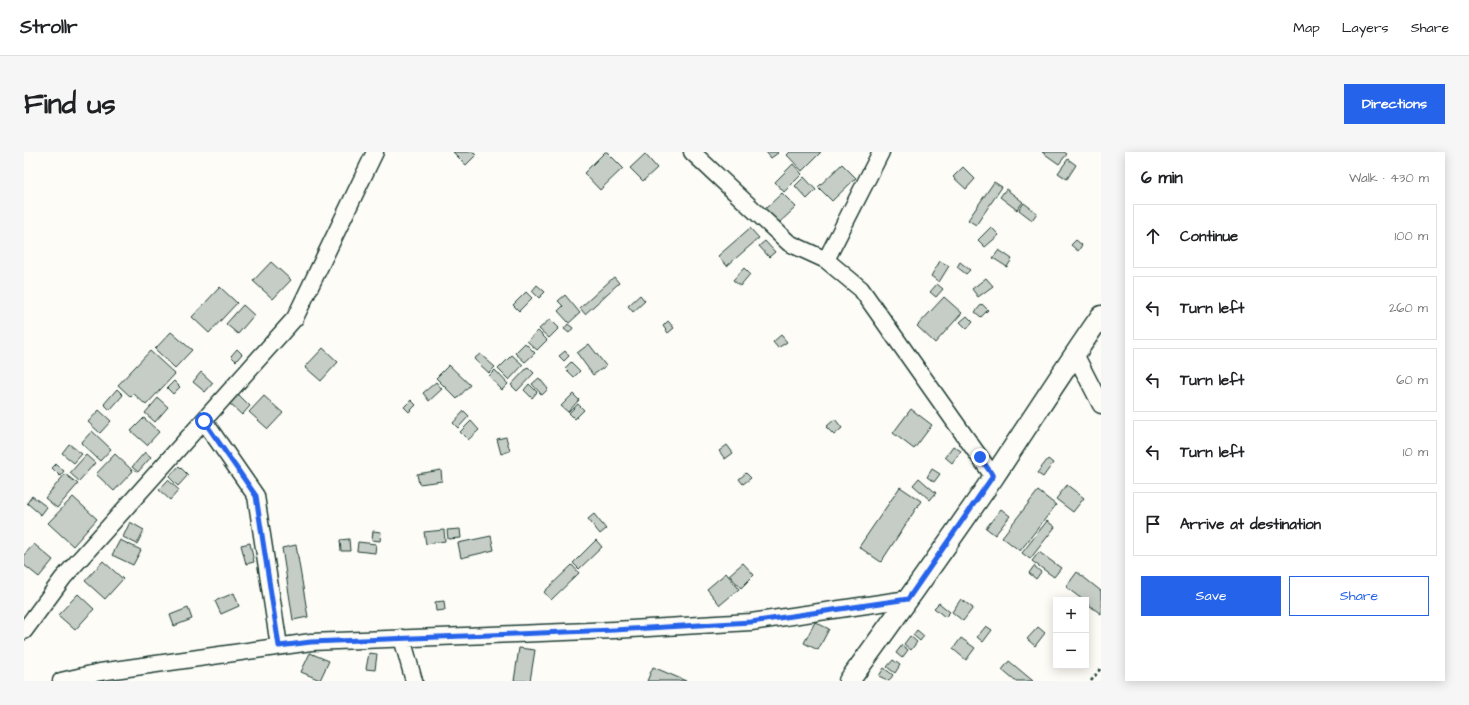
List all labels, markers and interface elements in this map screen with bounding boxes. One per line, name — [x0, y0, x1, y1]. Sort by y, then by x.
text: Strollr — [20, 14, 78, 41]
text: Map — [1293, 18, 1320, 38]
text: Layers — [1342, 18, 1389, 38]
text: Share — [1411, 18, 1449, 38]
button: Directions — [1344, 84, 1445, 124]
text: Find us — [24, 85, 115, 124]
text: 6 min — [1141, 166, 1183, 190]
text: Walk · 430 m — [1349, 169, 1429, 187]
icon: ahead — [1142, 225, 1164, 247]
text: Continue — [1180, 226, 1238, 247]
text: 100 m — [1395, 227, 1428, 245]
icon: left — [1142, 297, 1164, 319]
text: Turn left — [1180, 298, 1244, 319]
text: 260 m — [1389, 299, 1428, 317]
icon: left — [1142, 369, 1164, 391]
text: Turn left — [1180, 370, 1244, 391]
text: 60 m — [1396, 371, 1428, 389]
route start — [195, 412, 213, 430]
icon: left — [1142, 441, 1164, 463]
text: Turn left — [1180, 442, 1244, 463]
text: 10 m — [1403, 443, 1428, 461]
route end — [971, 448, 989, 466]
icon: arrive — [1142, 513, 1164, 535]
text: Arrive at destination — [1180, 514, 1321, 535]
button: Save — [1141, 576, 1281, 616]
button: Share — [1289, 576, 1429, 616]
map controls — [1053, 597, 1089, 669]
button: + — [1053, 597, 1089, 633]
button: − — [1053, 633, 1089, 669]

